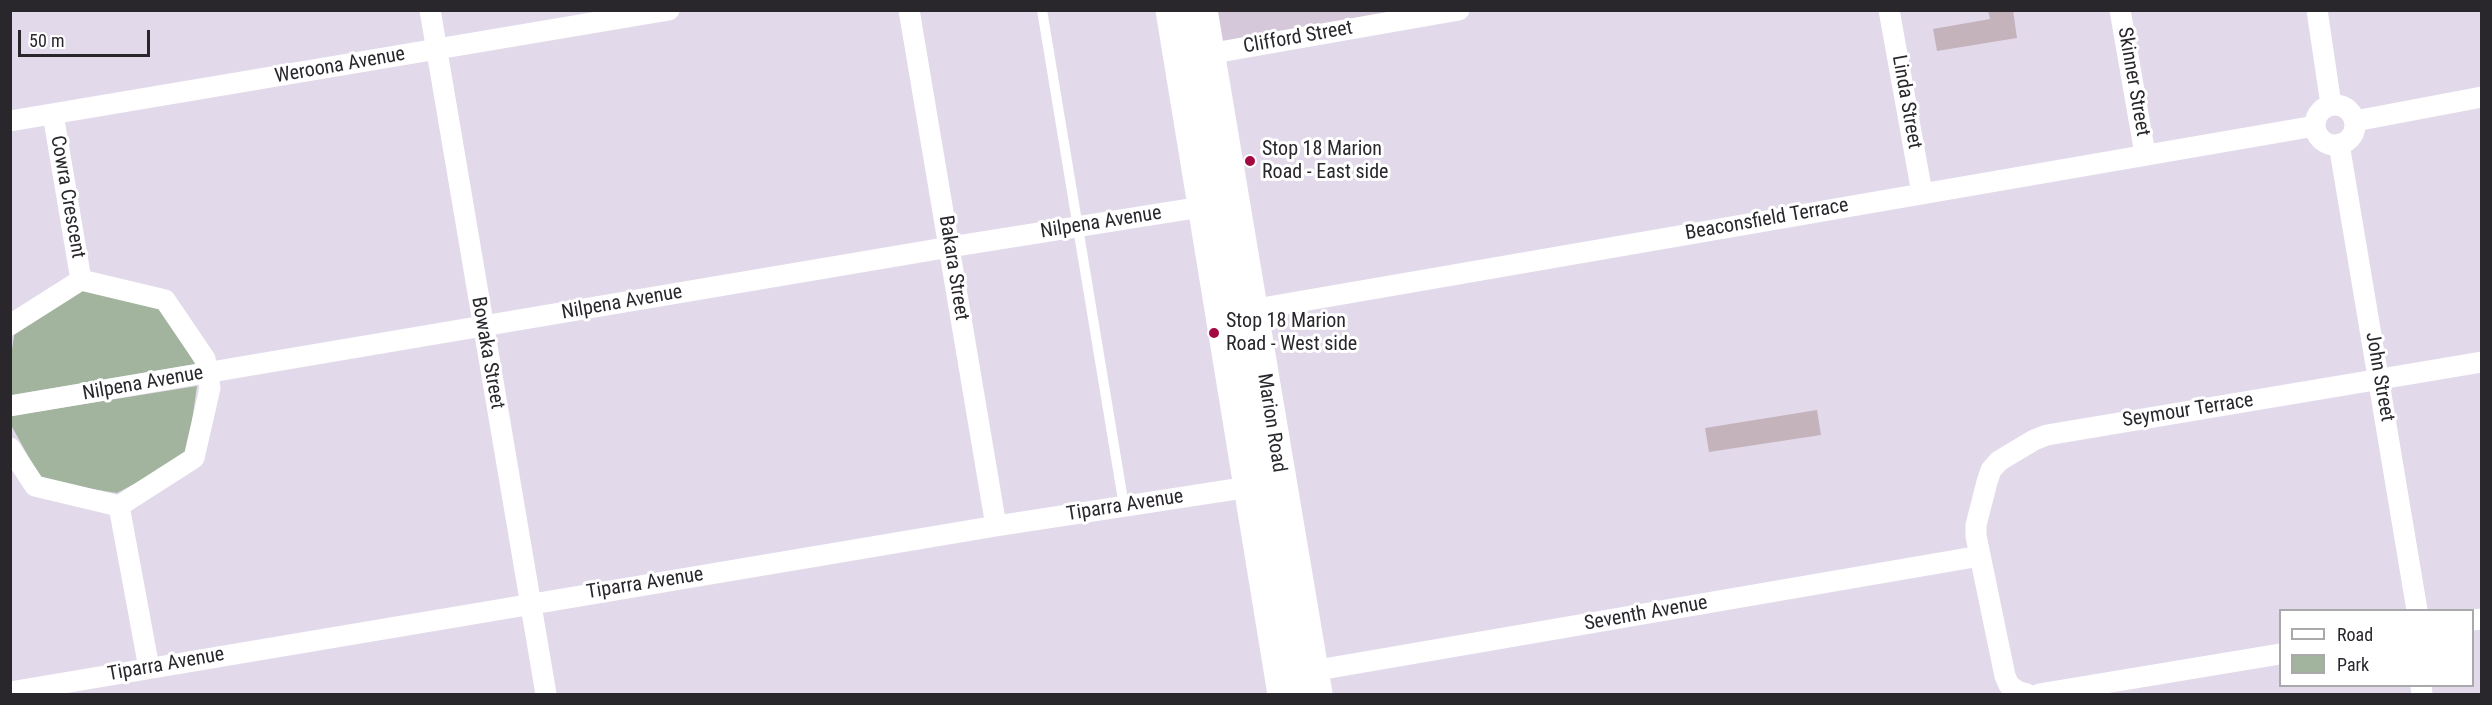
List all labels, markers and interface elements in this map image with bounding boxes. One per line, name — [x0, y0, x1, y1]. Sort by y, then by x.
street label: Clifford Street — [1242, 17, 1354, 59]
scale bar — [21, 18, 153, 56]
street label: Skinner Street — [2112, 26, 2154, 138]
text: 50 m — [29, 30, 64, 51]
street label: Weroona Avenue — [273, 43, 407, 89]
street label: Linda Street — [1886, 53, 1926, 151]
street label: Cowra Crescent — [44, 134, 90, 260]
place label: Stop 18 Marion Road - East side — [1262, 138, 1388, 185]
marker: Stop 18 Marion Road - East side — [1243, 154, 1257, 168]
street label: Beaconsfield Terrace — [1684, 194, 1850, 246]
street label: Nilpena Avenue — [1039, 202, 1163, 244]
street label: Bakara Street — [933, 214, 973, 322]
street label: Nilpena Avenue — [560, 281, 684, 325]
street label: Bowaka Street — [465, 295, 509, 411]
place label: Stop 18 Marion Road - West side — [1226, 310, 1357, 357]
marker: Stop 18 Marion Road - West side — [1207, 326, 1221, 340]
street label: John Street — [2359, 330, 2399, 424]
street label: Nilpena Avenue — [81, 362, 205, 406]
street label: Marion Road — [1251, 372, 1291, 474]
street label: Seymour Terrace — [2121, 389, 2255, 433]
street label: Tiparra Avenue — [1065, 485, 1185, 527]
street label: Tiparra Avenue — [585, 563, 705, 605]
street label: Seventh Avenue — [1582, 591, 1710, 637]
legend — [2279, 609, 2474, 687]
text: Road — [2337, 624, 2373, 645]
street label: Tiparra Avenue — [106, 643, 226, 687]
text: Park — [2337, 654, 2369, 675]

